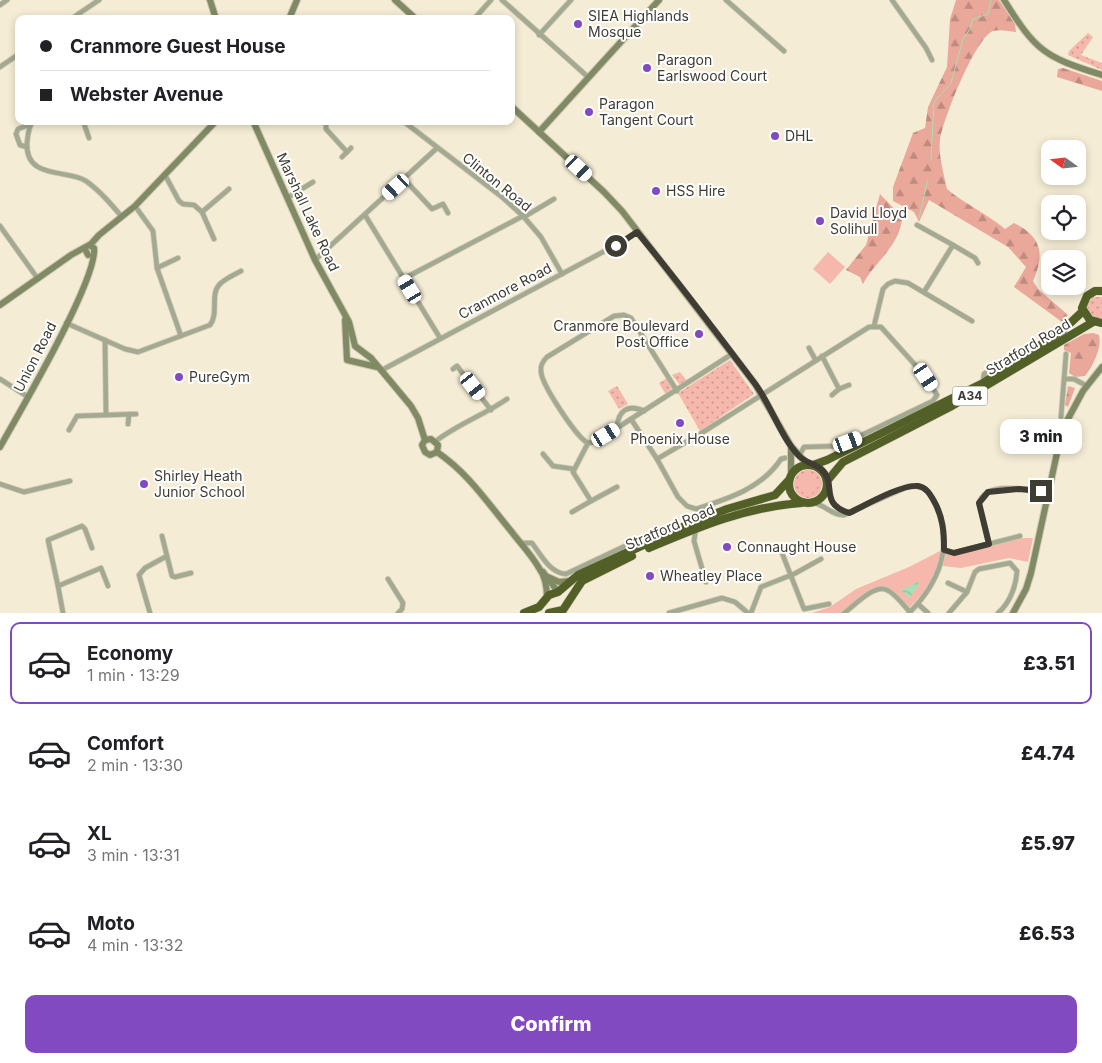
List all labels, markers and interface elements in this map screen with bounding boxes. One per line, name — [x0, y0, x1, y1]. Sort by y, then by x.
place label: SIEA Highlands Mosque — [588, 7, 689, 40]
marker: SIEA Highlands Mosque — [572, 18, 584, 30]
text: Cranmore Guest House — [70, 35, 286, 58]
place label: Paragon Earlswood Court — [657, 51, 767, 84]
marker: Paragon Earlswood Court — [641, 62, 653, 74]
text: Webster Avenue — [70, 83, 223, 106]
place label: Paragon Tangent Court — [599, 95, 694, 128]
marker: Paragon Tangent Court — [583, 106, 595, 118]
place label: DHL — [785, 127, 814, 144]
marker: DHL — [769, 130, 781, 142]
north arrow — [1041, 140, 1086, 185]
map controls — [1041, 140, 1086, 295]
street label: Clinton Road — [459, 149, 535, 215]
street label: Marshall Lake Road — [273, 150, 343, 274]
car — [562, 152, 595, 184]
car — [379, 171, 412, 203]
place label: HSS Hire — [666, 182, 725, 199]
marker: HSS Hire — [650, 185, 662, 197]
button: locate — [1041, 195, 1086, 240]
place label: David Lloyd Solihull — [830, 204, 907, 237]
marker: David Lloyd Solihull — [814, 215, 826, 227]
route start — [605, 235, 627, 257]
button: layers — [1041, 250, 1086, 295]
street label: Cranmore Road — [455, 259, 554, 322]
car — [395, 272, 424, 306]
street label: Stratford Road — [982, 315, 1073, 378]
place label: Cranmore Boulevard Post Office — [553, 317, 689, 350]
street label: Union Road — [10, 319, 59, 395]
marker: Cranmore Boulevard Post Office — [693, 328, 705, 340]
car — [911, 360, 940, 394]
place label: PureGym — [189, 368, 250, 385]
car — [457, 370, 488, 402]
marker: PureGym — [173, 371, 185, 383]
road number: A34 — [952, 386, 988, 406]
marker: Phoenix House — [674, 417, 686, 429]
callout: 3 min — [1000, 418, 1082, 454]
car — [589, 421, 622, 449]
text: 3 min — [1019, 426, 1063, 446]
place label: Phoenix House — [630, 430, 730, 447]
car — [831, 430, 864, 454]
place label: Shirley Heath Junior School — [154, 467, 245, 500]
marker: Shirley Heath Junior School — [138, 478, 150, 490]
route end — [1030, 480, 1052, 502]
street label: Stratford Road — [623, 500, 717, 553]
place label: Connaught House — [737, 538, 856, 555]
marker: Connaught House — [721, 541, 733, 553]
place label: Wheatley Place — [660, 567, 762, 584]
marker: Wheatley Place — [644, 570, 656, 582]
icon: car — [27, 641, 72, 686]
text: Economy — [87, 642, 173, 665]
text: £3.51 — [1023, 652, 1075, 675]
text: 1 min · 13:29 — [87, 665, 180, 685]
icon: car — [27, 731, 72, 776]
text: Comfort — [87, 732, 164, 755]
text: £4.74 — [1021, 742, 1075, 765]
text: 2 min · 13:30 — [87, 755, 183, 775]
icon: car — [27, 821, 72, 866]
text: XL — [87, 822, 112, 845]
text: £5.97 — [1021, 832, 1075, 855]
text: 3 min · 13:31 — [87, 845, 180, 865]
icon: car — [27, 911, 72, 956]
text: Moto — [87, 912, 135, 935]
text: £6.53 — [1019, 922, 1075, 945]
text: 4 min · 13:32 — [87, 935, 183, 955]
button: Confirm — [25, 995, 1077, 1053]

